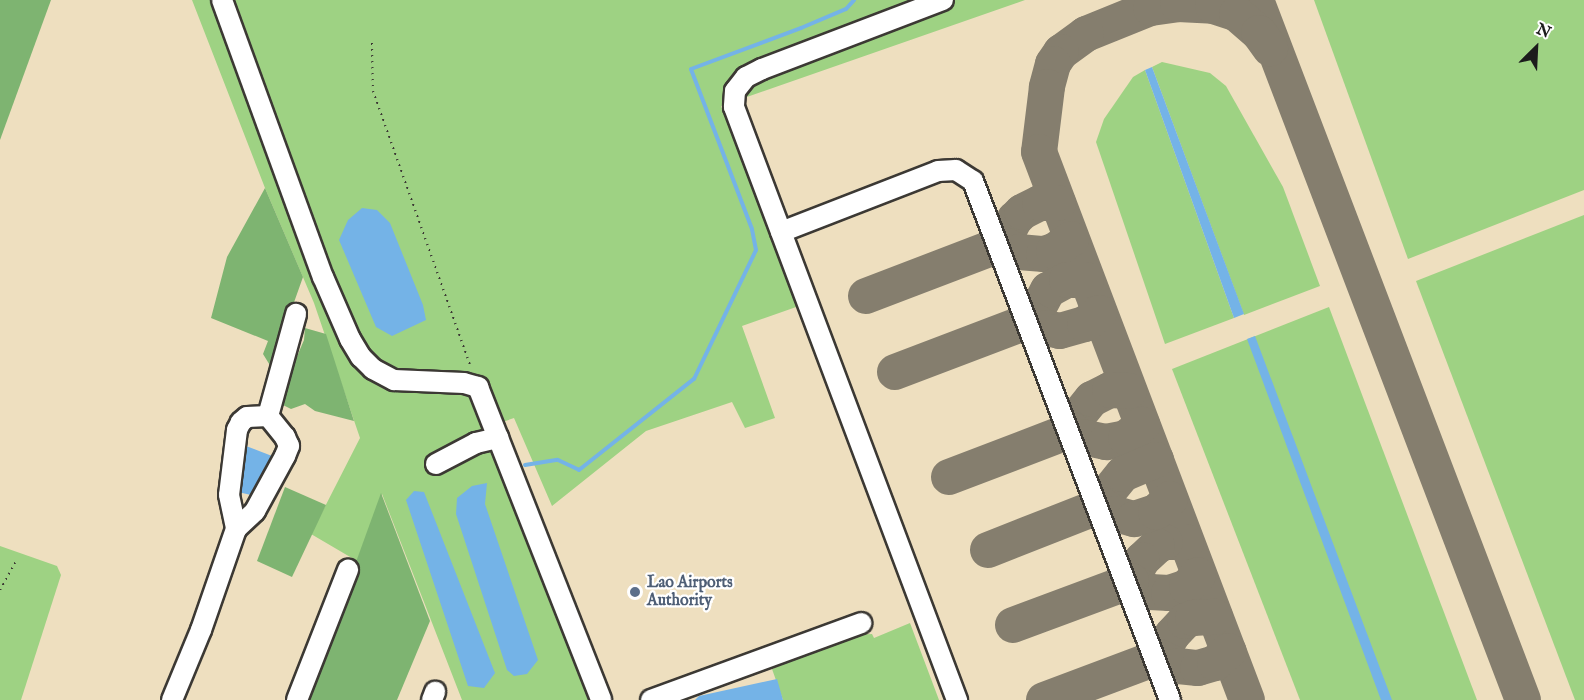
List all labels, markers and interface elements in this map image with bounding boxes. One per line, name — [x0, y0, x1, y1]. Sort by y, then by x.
north arrow — [1506, 18, 1566, 78]
text: N — [1533, 20, 1554, 44]
place label: Lao Airports Authority — [647, 573, 733, 611]
marker: Lao Airports Authority — [628, 585, 642, 599]

